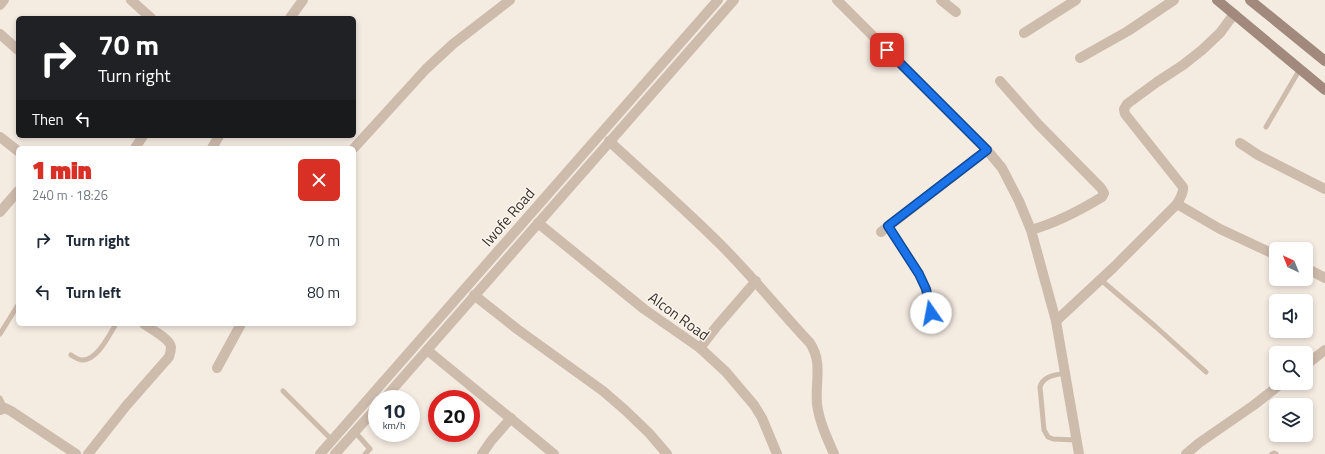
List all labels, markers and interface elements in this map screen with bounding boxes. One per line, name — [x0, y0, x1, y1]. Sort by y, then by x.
text: 70 m — [98, 23, 159, 66]
icon: right — [32, 32, 84, 84]
pin — [870, 33, 904, 67]
icon: arrive — [876, 39, 898, 61]
text: Turn right — [98, 62, 171, 89]
text: Then — [32, 108, 64, 131]
icon: left — [72, 108, 94, 130]
text: 1 min — [32, 152, 92, 188]
button: close — [298, 159, 340, 201]
street label: Iwofe Road — [476, 183, 540, 251]
text: 240 m · 18:26 — [32, 185, 108, 205]
icon: right — [32, 229, 54, 251]
text: Turn right — [66, 229, 130, 252]
text: 70 m — [307, 229, 340, 252]
north arrow — [1269, 242, 1313, 286]
map controls — [1269, 242, 1313, 442]
icon: left — [32, 281, 54, 303]
text: Turn left — [66, 281, 121, 304]
text: 80 m — [307, 281, 340, 304]
street label: Alcon Road — [644, 286, 714, 346]
position arrow — [910, 292, 952, 334]
button: sound — [1269, 294, 1313, 338]
button: search — [1269, 346, 1313, 390]
speed limit sign: 20 — [428, 390, 480, 442]
text: 10 — [383, 395, 405, 426]
button: layers — [1269, 398, 1313, 442]
text: km/h — [383, 418, 405, 433]

